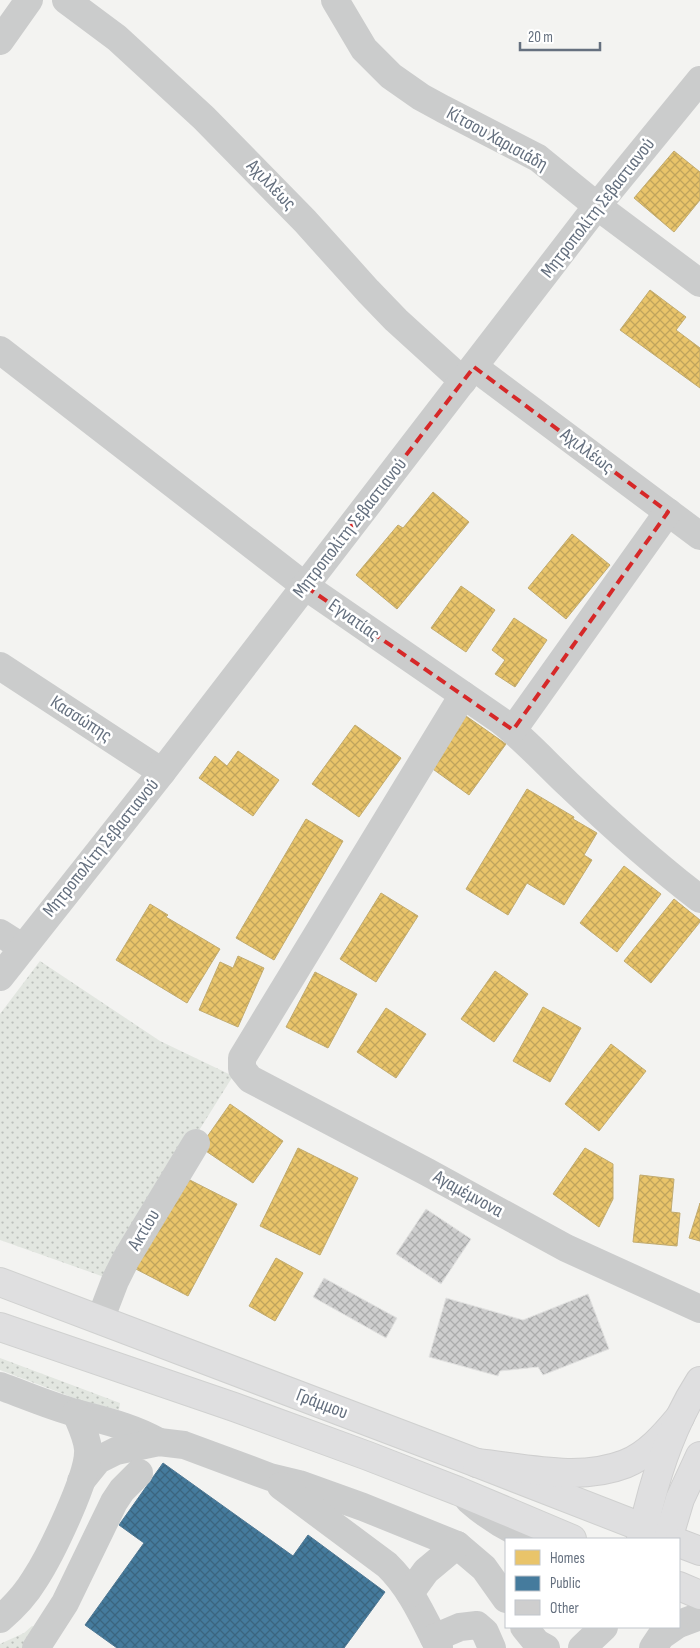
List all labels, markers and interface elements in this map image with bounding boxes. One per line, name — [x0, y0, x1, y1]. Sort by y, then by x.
scale bar — [520, 20, 600, 52]
text: 20 m — [528, 28, 553, 47]
street label: Κίτσου Χαρισιάδη — [442, 102, 552, 176]
street label: Μητροπολίτη Σεβαστιανού — [536, 133, 660, 283]
street label: Αχιλλέως — [241, 154, 301, 215]
street label: Αχιλλέως — [555, 423, 618, 479]
street label: Μητροπολίτη Σεβαστιανού — [288, 453, 412, 603]
street label: Εγνατίας — [324, 594, 384, 646]
street label: Κασσώπης — [46, 691, 116, 747]
street label: Μητροπολίτη Σεβαστιανού — [38, 774, 164, 922]
street label: Αγαμέμνονα — [428, 1165, 507, 1223]
street label: Ακτίου — [122, 1205, 165, 1255]
street label: Γράμμου — [293, 1384, 351, 1424]
legend — [505, 1538, 680, 1628]
text: Homes — [550, 1549, 585, 1568]
text: Public — [550, 1574, 581, 1593]
text: Other — [550, 1599, 579, 1618]

